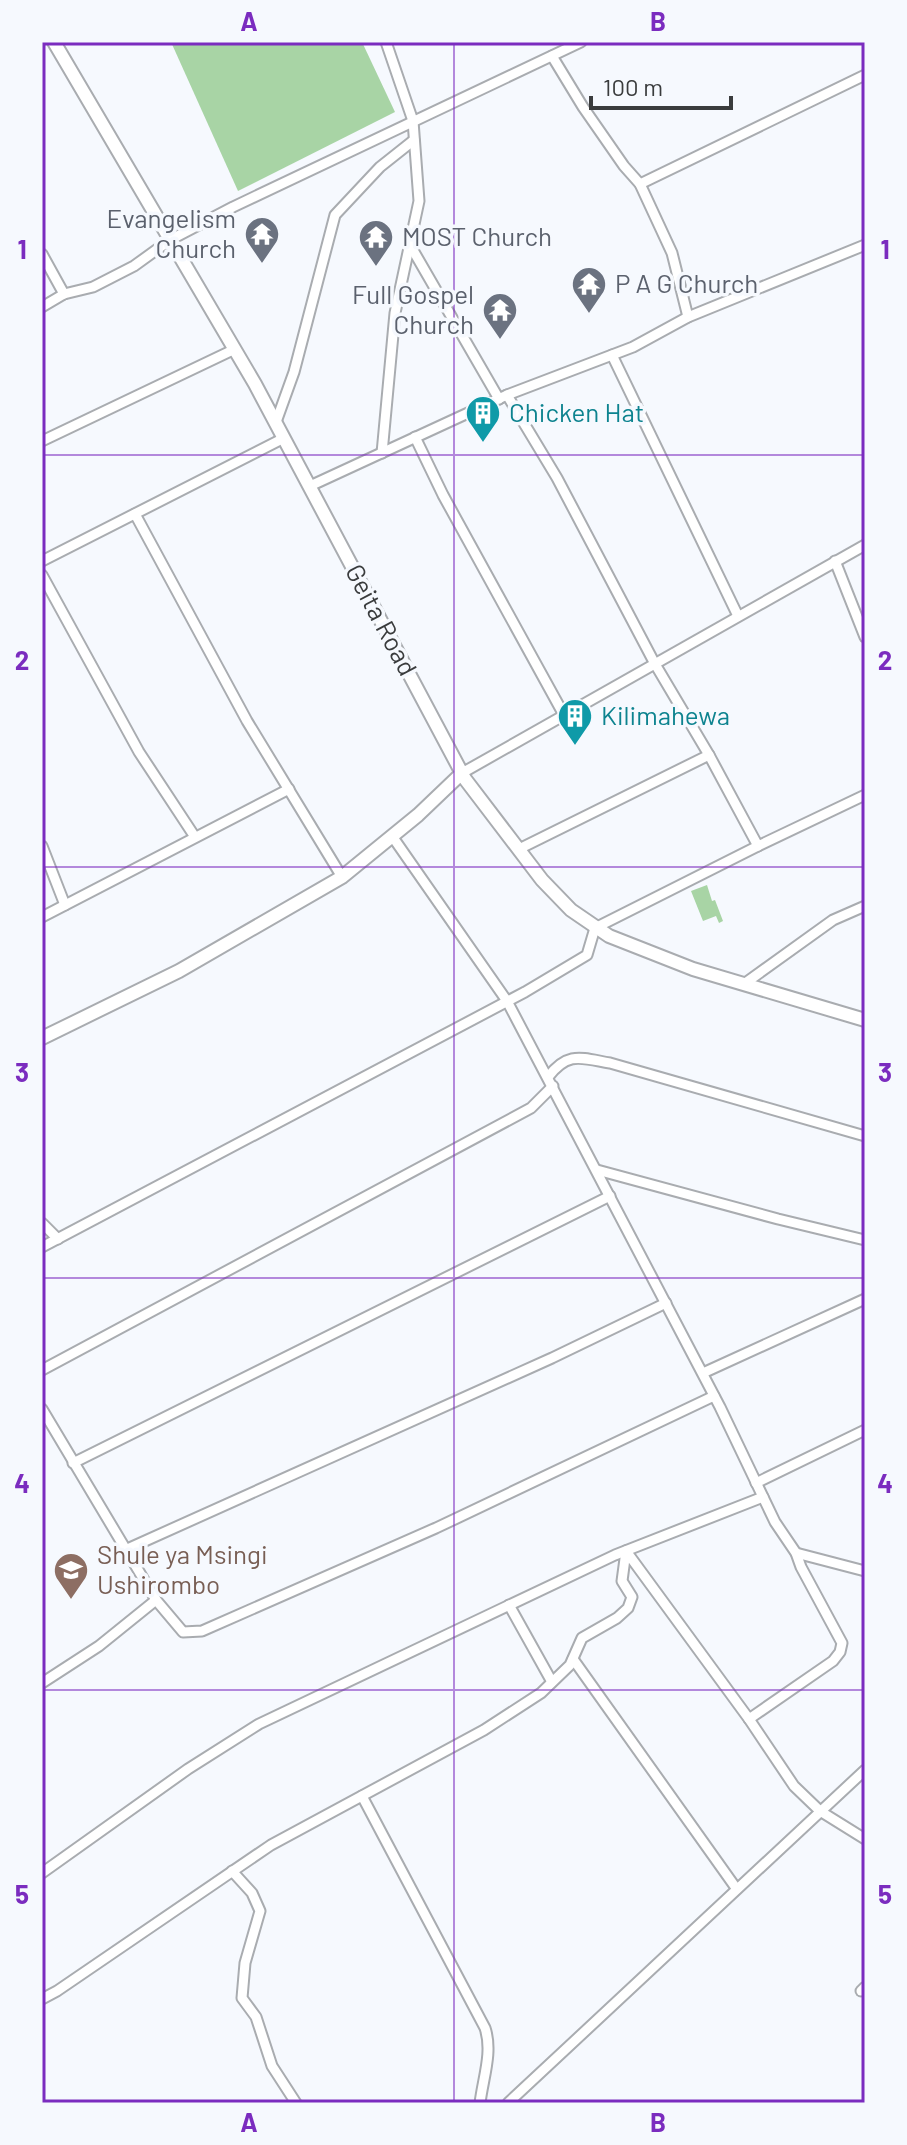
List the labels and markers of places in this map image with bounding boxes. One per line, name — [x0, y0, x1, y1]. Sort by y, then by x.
place label: Evangelism Church — [107, 202, 236, 263]
temple icon: Evangelism Church — [243, 215, 281, 265]
temple icon: MOST Church — [357, 218, 395, 268]
place label: MOST Church — [402, 220, 552, 251]
temple icon: P A G Church — [570, 265, 608, 315]
place label: P A G Church — [615, 267, 758, 298]
place label: Full Gospel Church — [352, 278, 474, 339]
temple icon: Full Gospel Church — [481, 291, 519, 341]
building icon: Chicken Hat — [464, 394, 502, 444]
place label: Chicken Hat — [509, 396, 644, 427]
building icon: Kilimahewa — [556, 697, 594, 747]
place label: Kilimahewa — [601, 699, 730, 730]
place label: Shule ya Msingi Ushirombo — [97, 1538, 268, 1599]
school or university icon: Shule ya Msingi Ushirombo — [52, 1551, 90, 1601]

